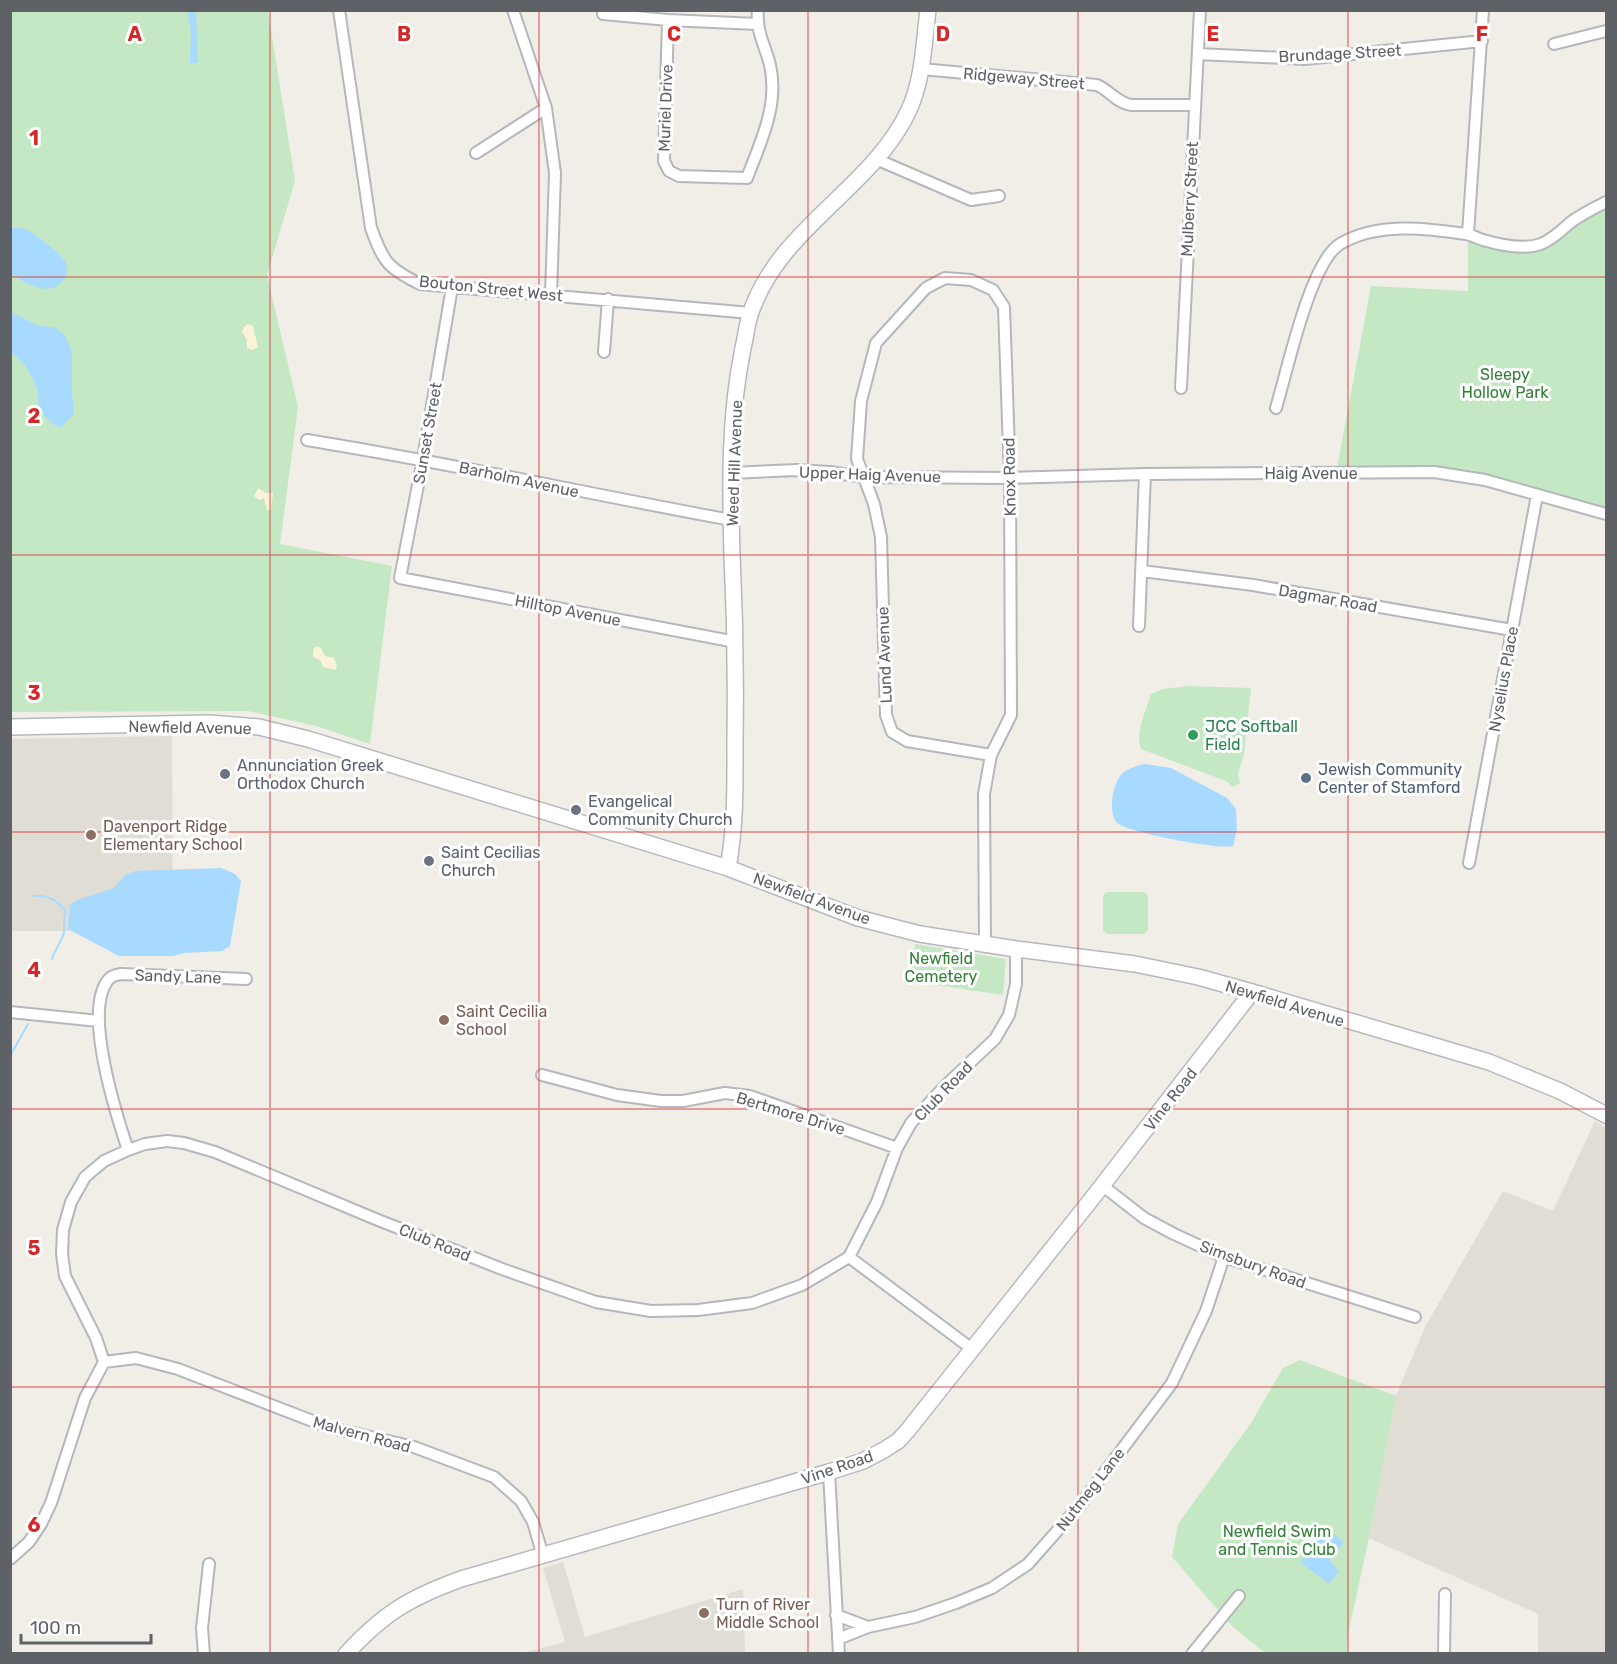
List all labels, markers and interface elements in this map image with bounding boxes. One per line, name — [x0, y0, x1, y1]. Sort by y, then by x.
text: A — [128, 22, 143, 46]
text: B — [397, 22, 411, 46]
text: C — [667, 22, 681, 46]
text: D — [936, 22, 950, 46]
text: E — [1207, 22, 1219, 46]
text: F — [1476, 22, 1488, 46]
street label: Brundage Street — [1278, 41, 1402, 66]
street label: Muriel Drive — [654, 64, 677, 152]
street label: Ridgeway Street — [962, 64, 1086, 93]
text: 1 — [29, 126, 39, 150]
street label: Mulberry Street — [1177, 141, 1202, 257]
street label: Bouton Street West — [418, 272, 564, 305]
park label: Sleepy Hollow Park — [1461, 365, 1549, 402]
street label: Sunset Street — [409, 381, 446, 485]
street label: Weed Hill Avenue — [723, 399, 746, 527]
text: 2 — [28, 404, 41, 428]
street label: Knox Road — [999, 437, 1020, 517]
street label: Barholm Avenue — [457, 457, 581, 501]
street label: Upper Haig Avenue — [799, 463, 941, 486]
street label: Haig Avenue — [1264, 464, 1358, 483]
street label: Dagmar Road — [1277, 580, 1379, 617]
street label: Hilltop Avenue — [513, 591, 623, 630]
street label: Lund Avenue — [873, 606, 896, 704]
street label: Nyselius Place — [1485, 625, 1522, 733]
text: 3 — [27, 681, 41, 705]
street label: Newfield Avenue — [128, 717, 252, 738]
place label: JCC Softball Field — [1205, 717, 1298, 754]
marker: JCC Softball Field — [1186, 728, 1200, 742]
place label: Annunciation Greek Orthodox Church — [237, 756, 385, 793]
place label: Jewish Community Center of Stamford — [1318, 760, 1462, 797]
marker: Annunciation Greek Orthodox Church — [218, 767, 232, 781]
marker: Jewish Community Center of Stamford — [1299, 771, 1313, 785]
place label: Evangelical Community Church — [588, 792, 733, 829]
marker: Evangelical Community Church — [569, 803, 583, 817]
place label: Davenport Ridge Elementary School — [103, 817, 243, 854]
marker: Davenport Ridge Elementary School — [84, 828, 98, 842]
place label: Saint Cecilias Church — [441, 843, 540, 880]
marker: Saint Cecilias Church — [422, 854, 436, 868]
street label: Newfield Avenue — [751, 868, 873, 929]
park label: Newfield Cemetery — [905, 949, 978, 986]
text: 4 — [27, 958, 41, 982]
street label: Sandy Lane — [134, 965, 222, 988]
street label: Newfield Avenue — [1223, 976, 1347, 1031]
place label: Saint Cecilia School — [456, 1002, 547, 1039]
marker: Saint Cecilia School — [437, 1013, 451, 1027]
street label: Club Road — [910, 1058, 976, 1125]
street label: Vine Road — [1140, 1064, 1201, 1135]
street label: Bertmore Drive — [734, 1088, 848, 1139]
street label: Club Road — [396, 1220, 473, 1265]
text: 5 — [28, 1236, 41, 1260]
street label: Simsbury Road — [1197, 1236, 1309, 1292]
street label: Malvern Road — [311, 1412, 413, 1457]
street label: Nutmeg Lane — [1052, 1444, 1129, 1535]
street label: Vine Road — [799, 1446, 876, 1489]
text: 6 — [27, 1513, 41, 1537]
park label: Newfield Swim and Tennis Club — [1218, 1522, 1336, 1559]
place label: Turn of River Middle School — [716, 1595, 819, 1632]
marker: Turn of River Middle School — [697, 1606, 711, 1620]
scale bar — [21, 1607, 152, 1645]
text: 100 m — [30, 1617, 81, 1639]

